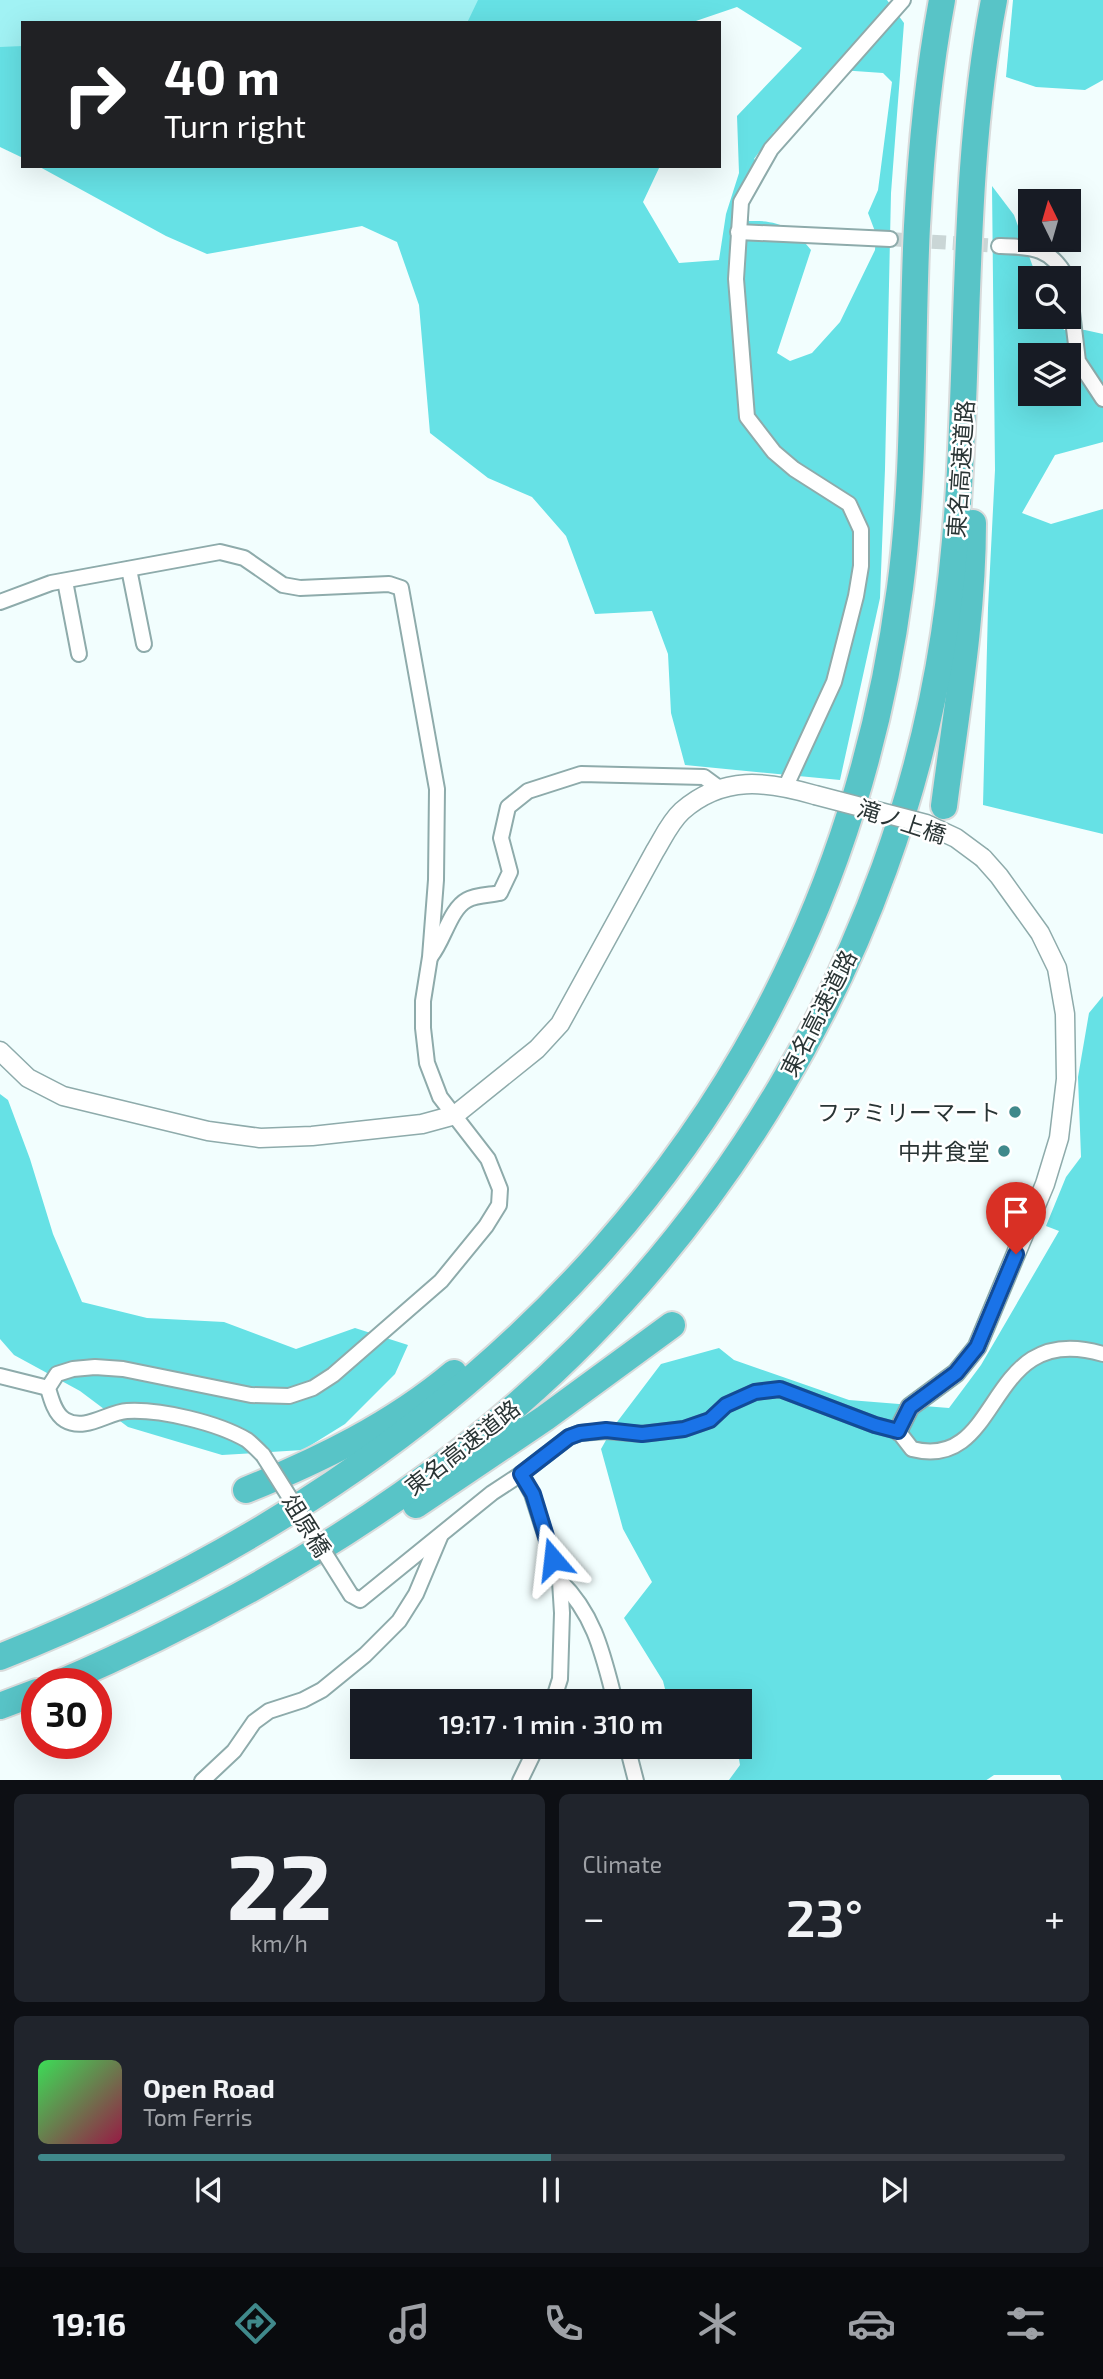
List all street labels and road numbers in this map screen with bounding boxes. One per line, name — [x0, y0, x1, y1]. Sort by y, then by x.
street label: 東名高速道路 — [941, 399, 979, 539]
street label: 滝ノ上橋 — [854, 793, 950, 849]
street label: 東名高速道路 — [774, 945, 862, 1081]
street label: 東名高速道路 — [399, 1393, 525, 1501]
street label: 俎原橋 — [277, 1488, 337, 1562]

